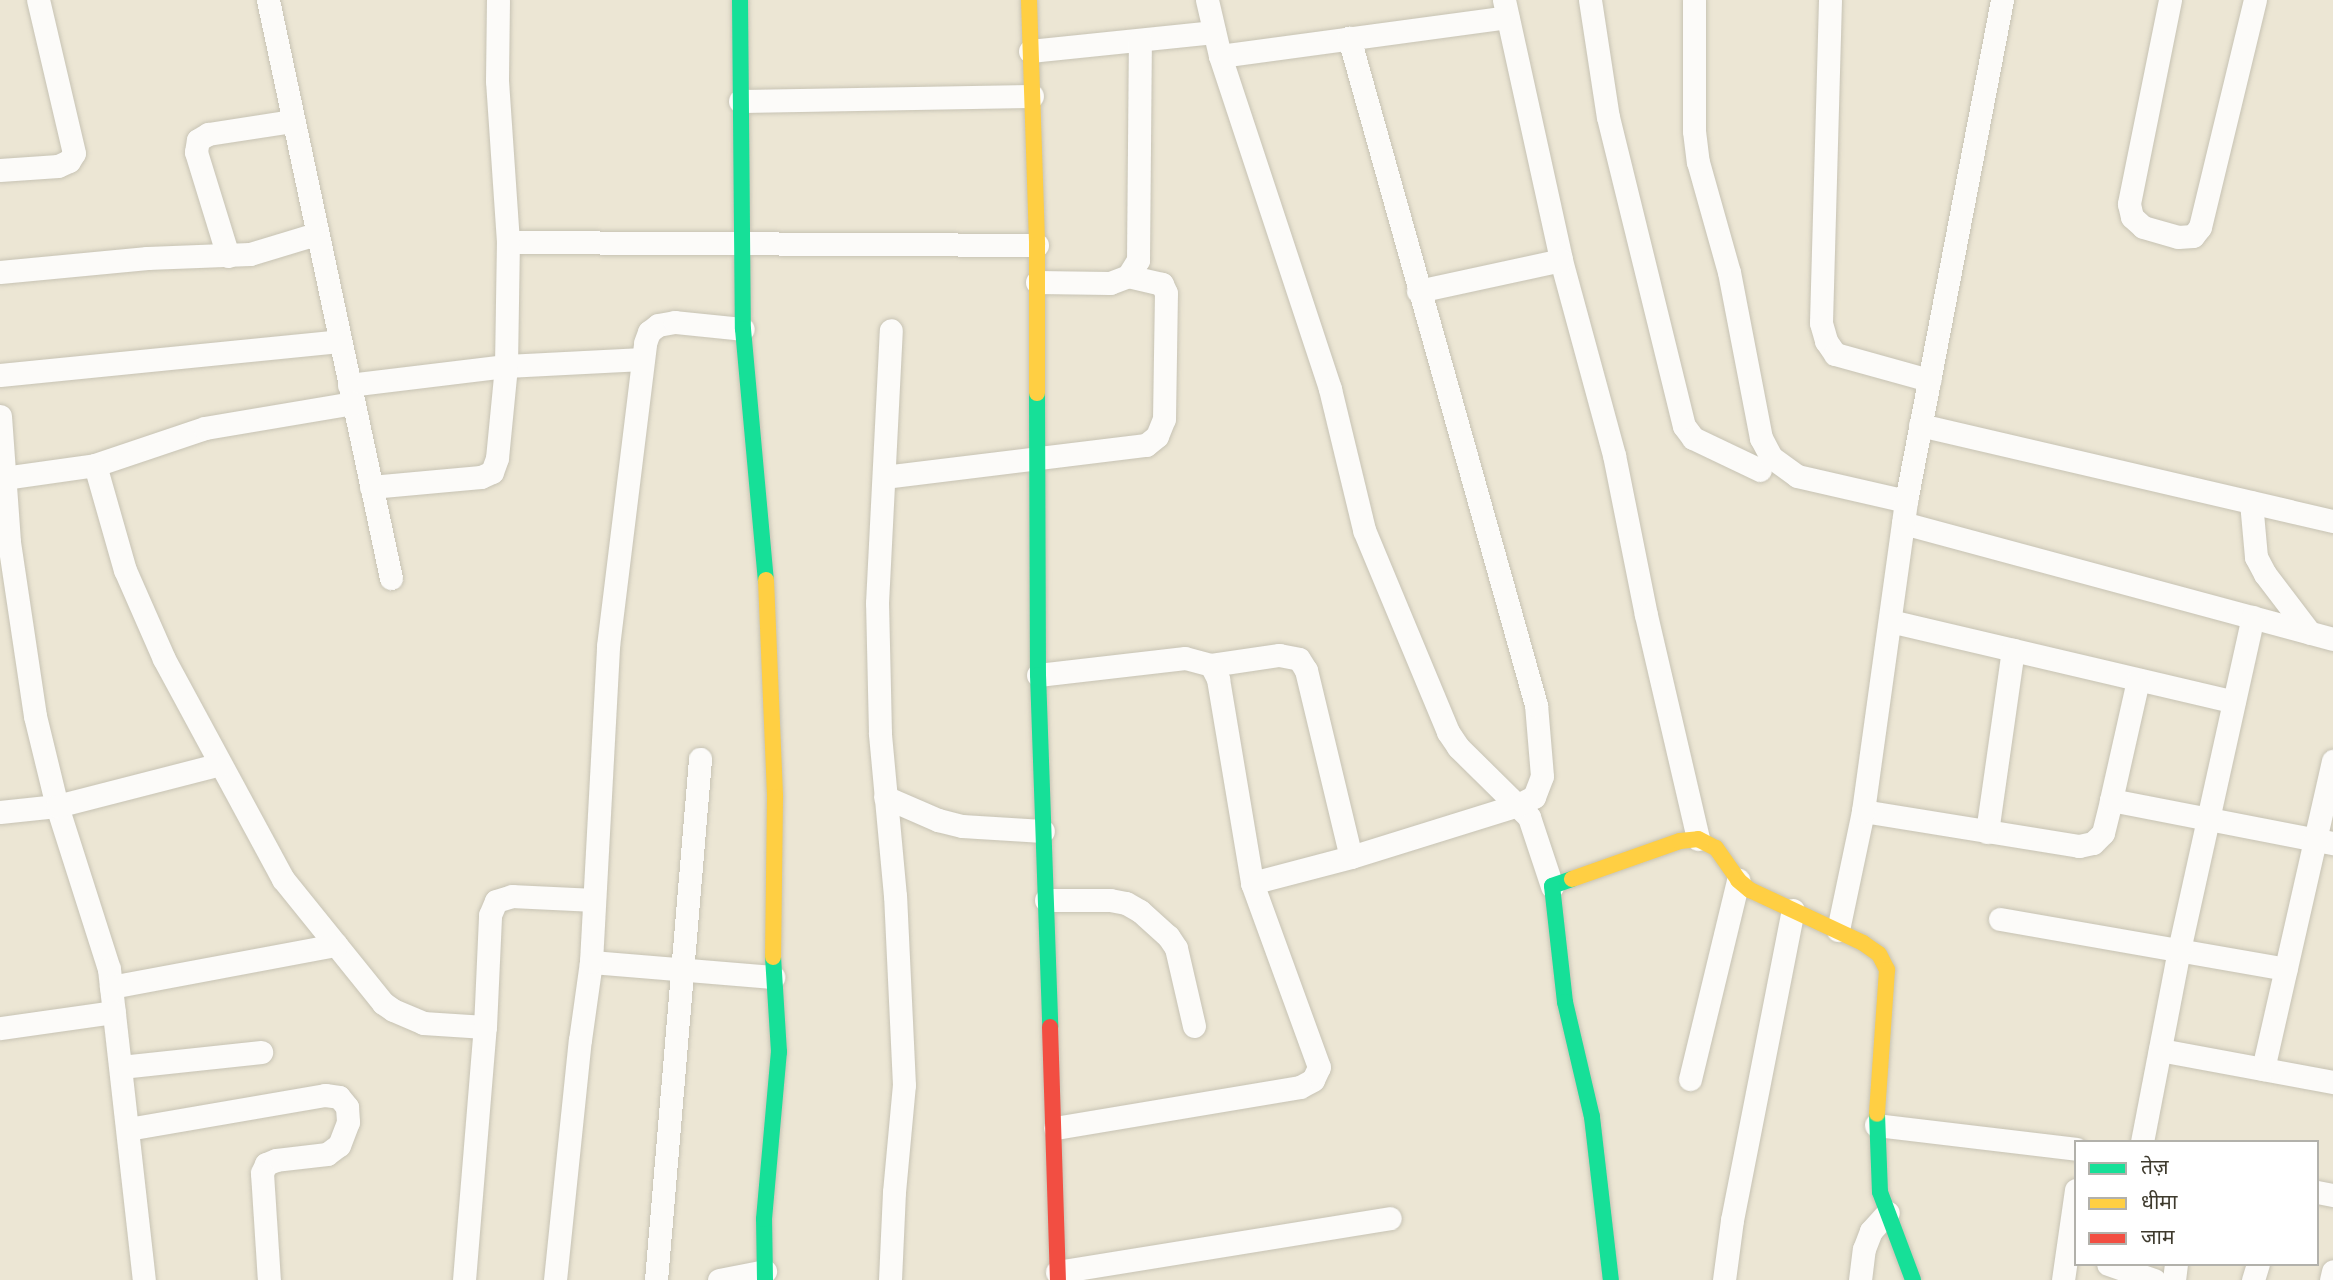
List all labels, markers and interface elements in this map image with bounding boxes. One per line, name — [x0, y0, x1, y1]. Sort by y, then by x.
legend — [2074, 1140, 2319, 1266]
text: तेज़ — [2141, 1154, 2169, 1179]
text: धीमा — [2141, 1189, 2177, 1214]
text: जाम — [2141, 1224, 2175, 1249]

